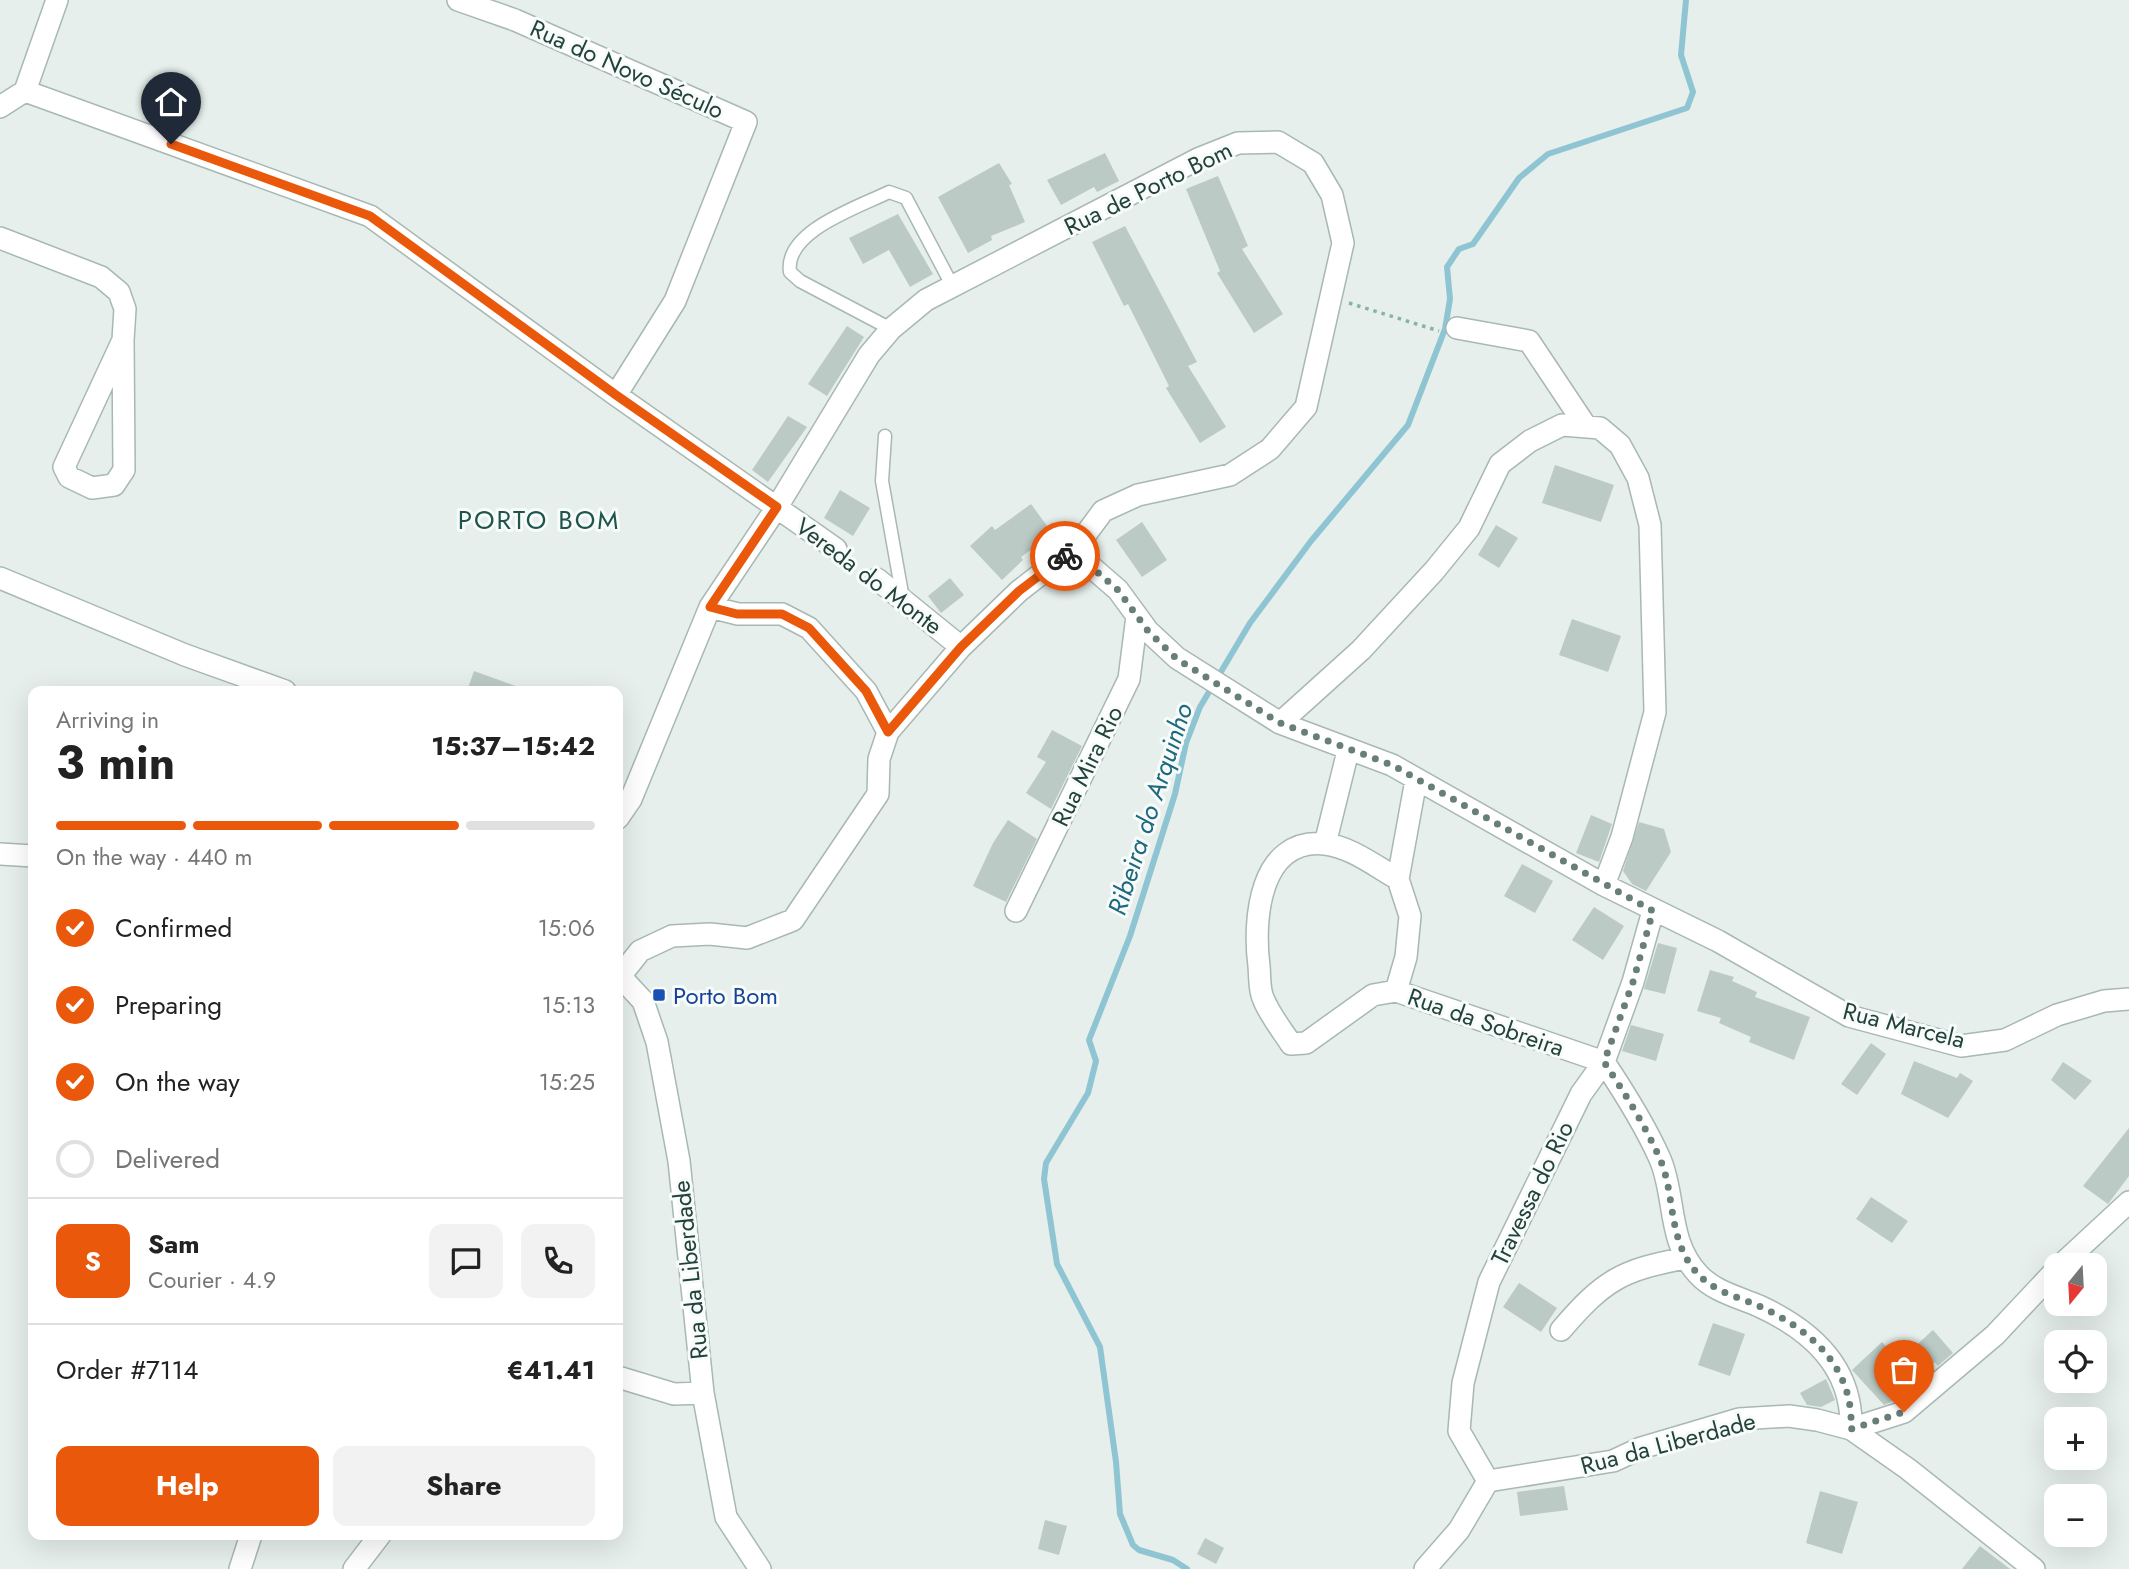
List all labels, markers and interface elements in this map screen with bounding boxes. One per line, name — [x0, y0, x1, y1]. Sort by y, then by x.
street label: Rua do Novo Século — [524, 11, 730, 127]
pin — [141, 72, 201, 144]
icon: home — [152, 83, 190, 121]
street label: Rua de Porto Bom — [1058, 132, 1238, 244]
district label: PORTO BOM — [458, 501, 620, 539]
street label: Vereda do Monte — [788, 509, 950, 643]
courier — [1030, 521, 1100, 591]
icon: bike — [1046, 537, 1084, 575]
water label: Ribeira do Arquinho — [1098, 698, 1202, 920]
street label: Rua Mira Rio — [1043, 700, 1131, 832]
text: Arriving in — [56, 703, 159, 737]
text: 15:37–15:42 — [431, 727, 595, 765]
text: 3 min — [56, 730, 175, 796]
text: On the way · 440 m — [56, 840, 252, 874]
icon: check — [56, 909, 94, 947]
text: Confirmed — [115, 909, 232, 947]
text: 15:06 — [538, 911, 595, 945]
place label: Porto Bom — [673, 978, 778, 1013]
street label: Rua da Sobreira — [1403, 979, 1569, 1065]
icon: check — [56, 986, 94, 1024]
text: Preparing — [115, 986, 222, 1024]
marker: Porto Bom — [651, 987, 667, 1003]
text: 15:13 — [542, 988, 595, 1022]
street label: Rua Marcela — [1839, 993, 1969, 1057]
icon: check — [56, 1063, 94, 1101]
text: On the way — [115, 1063, 240, 1101]
text: 15:25 — [539, 1065, 595, 1099]
street label: Travessa do Rio — [1482, 1115, 1582, 1271]
text: Delivered — [115, 1140, 220, 1178]
street label: Rua da Liberdade — [663, 1179, 717, 1361]
button: chat — [429, 1224, 503, 1298]
button: phone — [521, 1224, 595, 1298]
text: Sam — [148, 1225, 200, 1263]
text: S — [85, 1242, 101, 1280]
north arrow — [2044, 1253, 2107, 1316]
map controls — [2044, 1253, 2107, 1547]
text: Courier · 4.9 — [148, 1263, 276, 1297]
button: locate — [2044, 1330, 2107, 1393]
pin — [1874, 1340, 1934, 1412]
text: Order #7114 — [56, 1351, 198, 1389]
text: €41.41 — [507, 1351, 595, 1389]
icon: bag — [1885, 1351, 1923, 1389]
street label: Rua da Liberdade — [1577, 1403, 1759, 1483]
button: + — [2044, 1407, 2107, 1470]
button: Help — [56, 1446, 319, 1526]
button: Share — [333, 1446, 595, 1526]
button: − — [2044, 1484, 2107, 1547]

